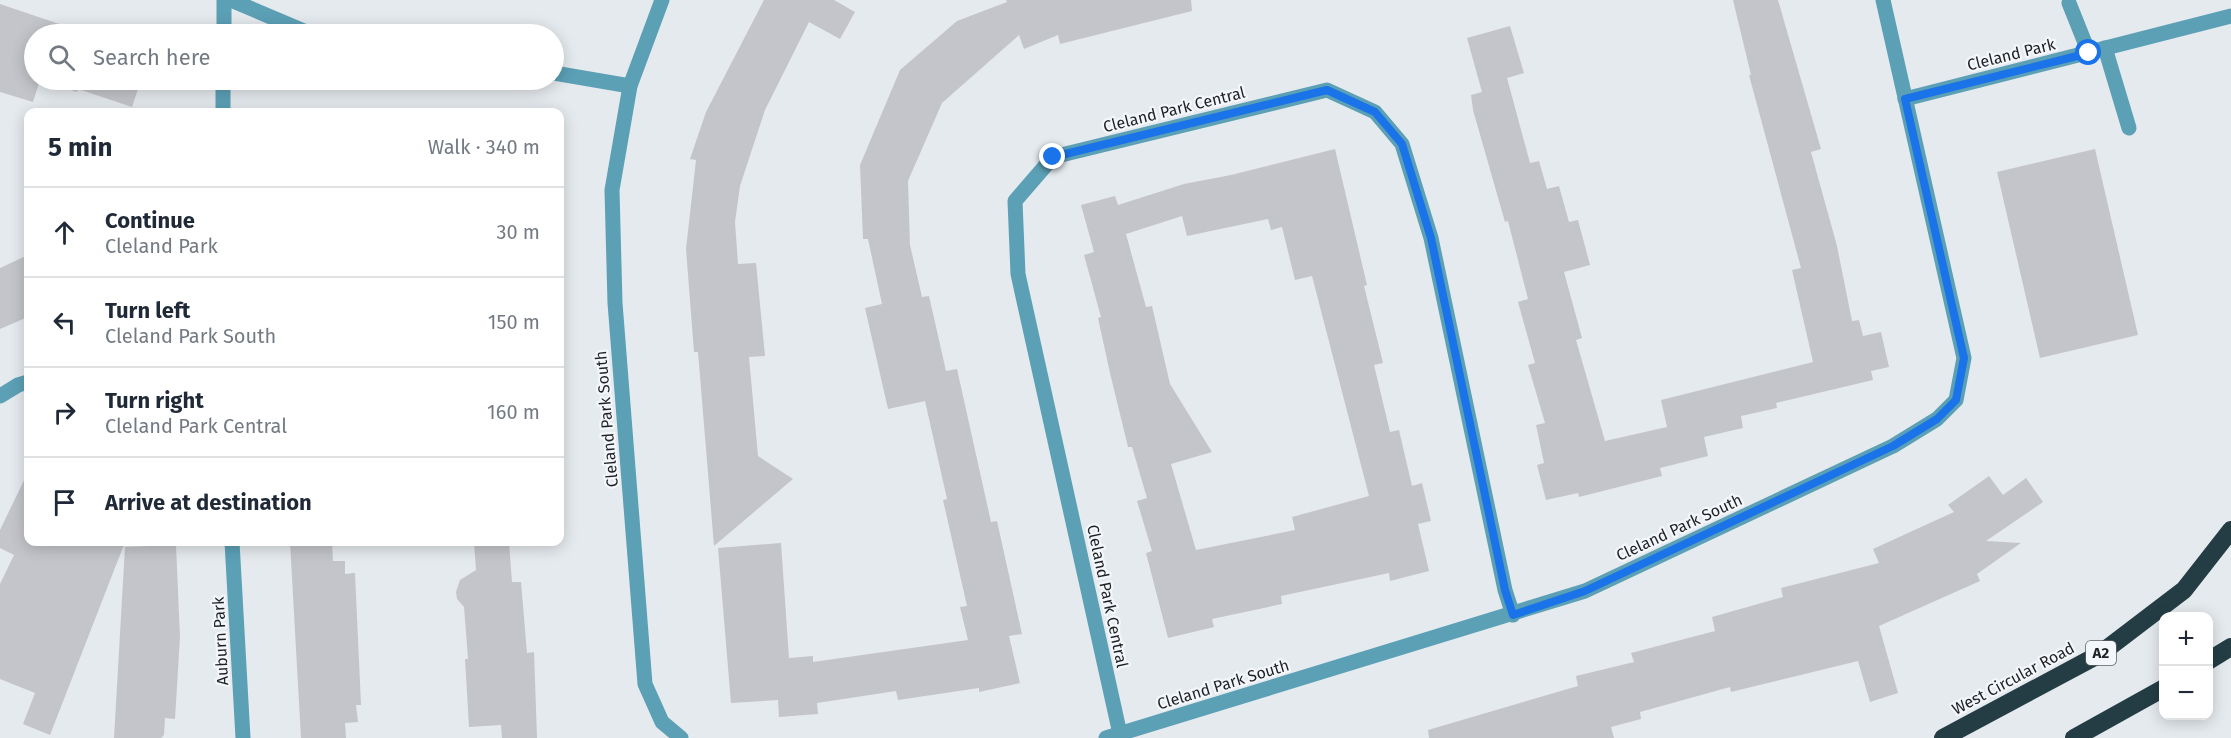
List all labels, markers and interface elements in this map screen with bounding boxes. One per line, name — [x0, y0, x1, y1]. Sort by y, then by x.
search box — [24, 24, 564, 90]
street label: Cleland Park — [1965, 34, 2058, 75]
route start — [2075, 39, 2101, 65]
icon: search — [45, 41, 78, 74]
text: Search here — [93, 44, 211, 71]
street label: Cleland Park Central — [1101, 83, 1247, 136]
text: 5 min — [48, 132, 112, 163]
text: Walk · 340 m — [428, 135, 540, 159]
route end — [1039, 143, 1065, 169]
text: Continue — [105, 207, 195, 234]
icon: ahead — [48, 216, 81, 249]
text: 30 m — [496, 220, 540, 244]
text: Cleland Park — [105, 234, 218, 258]
text: Turn left — [105, 297, 190, 324]
icon: left — [48, 306, 81, 339]
text: 150 m — [488, 310, 540, 334]
text: Cleland Park South — [105, 324, 276, 348]
street label: Cleland Park South — [591, 350, 622, 488]
text: Turn right — [105, 387, 204, 414]
icon: right — [48, 396, 81, 429]
text: 160 m — [487, 400, 540, 424]
text: Cleland Park Central — [105, 414, 287, 438]
icon: arrive — [48, 486, 81, 519]
text: Arrive at destination — [105, 489, 312, 516]
street label: Cleland Park South — [1613, 490, 1745, 565]
street label: Cleland Park Central — [1083, 523, 1132, 670]
street label: Auburn Park — [209, 595, 232, 686]
map controls — [2159, 612, 2213, 720]
button: + — [2159, 612, 2213, 666]
street label: West Circular Road — [1949, 638, 2078, 719]
road number: A2 — [2086, 641, 2116, 665]
street label: Cleland Park South — [1155, 655, 1291, 714]
button: − — [2159, 666, 2213, 720]

